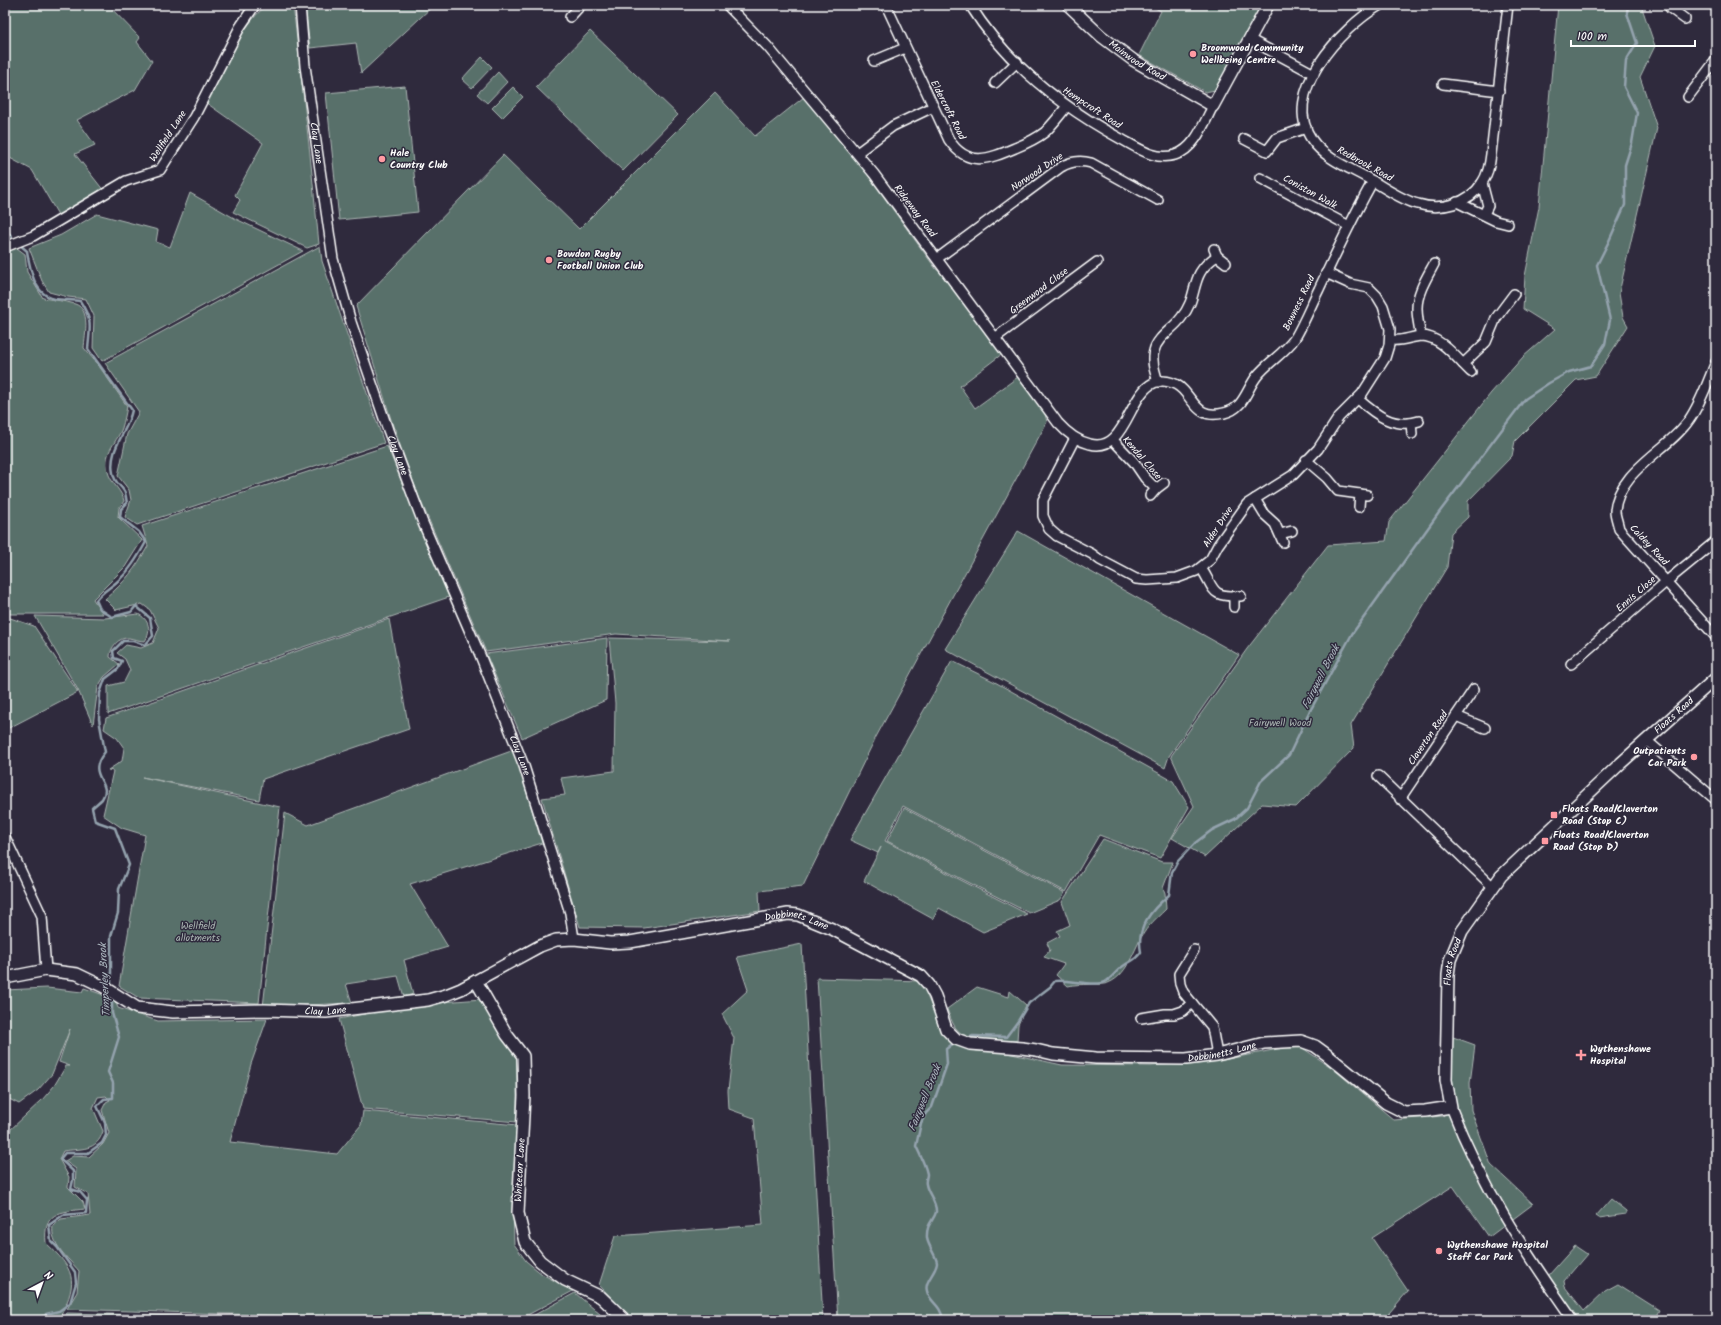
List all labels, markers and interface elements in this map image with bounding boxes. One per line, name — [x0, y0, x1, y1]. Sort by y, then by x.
scale bar — [1571, 22, 1695, 48]
text: 100 m — [1577, 27, 1608, 46]
street label: Mainwood Road — [1105, 36, 1169, 86]
place label: Broomwood Community Wellbeing Centre — [1201, 40, 1304, 68]
marker: Broomwood Community Wellbeing Centre — [1188, 49, 1198, 59]
street label: Eldercroft Road — [926, 77, 970, 144]
street label: Hempcroft Road — [1059, 83, 1126, 134]
street label: Wellfield Lane — [145, 107, 191, 165]
street label: Clay Lane — [305, 121, 327, 165]
street label: Redbrook Road — [1334, 142, 1397, 186]
place label: Hale Country Club — [390, 145, 448, 173]
street label: Norwood Drive — [1008, 148, 1067, 195]
marker: Hale Country Club — [377, 154, 387, 164]
street label: Coniston Walk — [1280, 170, 1340, 214]
street label: Ridgeway Road — [890, 181, 941, 242]
place label: Bowdon Rugby Football Union Club — [557, 246, 644, 274]
marker: Bowdon Rugby Football Union Club — [544, 255, 554, 265]
street label: Greenwood Close — [1006, 263, 1072, 319]
street label: Bowness Road — [1279, 272, 1320, 333]
street label: Clay Lane — [383, 433, 413, 478]
street label: Kendal Close — [1118, 433, 1166, 484]
street label: Alder Drive — [1199, 503, 1238, 551]
street label: Caldey Road — [1626, 521, 1673, 570]
street label: Ennis Close — [1612, 572, 1660, 616]
water label: Fairywell Brook — [1297, 640, 1346, 712]
street label: Floats Road — [1650, 693, 1698, 738]
street label: Claverton Road — [1404, 707, 1453, 769]
park label: Fairywell Wood — [1249, 715, 1312, 731]
street label: Clay Lane — [505, 733, 535, 778]
place label: Outpatients Car Park — [1633, 743, 1687, 771]
marker: Outpatients Car Park — [1689, 752, 1699, 762]
place label: Floats Road/Claverton Road (Stop C) — [1562, 801, 1658, 829]
marker: Floats Road/Claverton Road (Stop C) — [1549, 810, 1559, 820]
place label: Floats Road/Claverton Road (Stop D) — [1553, 827, 1649, 855]
marker: Floats Road/Claverton Road (Stop D) — [1540, 836, 1550, 846]
street label: Dobbinets Lane — [763, 906, 831, 935]
park label: Wellfield allotments — [176, 918, 221, 946]
street label: Floats Road — [1440, 935, 1467, 986]
water label: Timperley Brook — [94, 941, 116, 1017]
street label: Clay Lane — [304, 1002, 348, 1020]
street label: Dobbinetts Lane — [1187, 1037, 1258, 1067]
place label: Wythenshawe Hospital — [1590, 1041, 1651, 1069]
marker: Wythenshawe Hospital — [1575, 1049, 1587, 1061]
water label: Fairywell Brook — [903, 1060, 947, 1134]
street label: Whitecarr Lane — [510, 1137, 530, 1202]
place label: Wythenshawe Hospital Staff Car Park — [1447, 1237, 1548, 1265]
marker: Wythenshawe Hospital Staff Car Park — [1434, 1246, 1444, 1256]
north arrow — [22, 1263, 62, 1303]
text: N — [39, 1267, 56, 1285]

